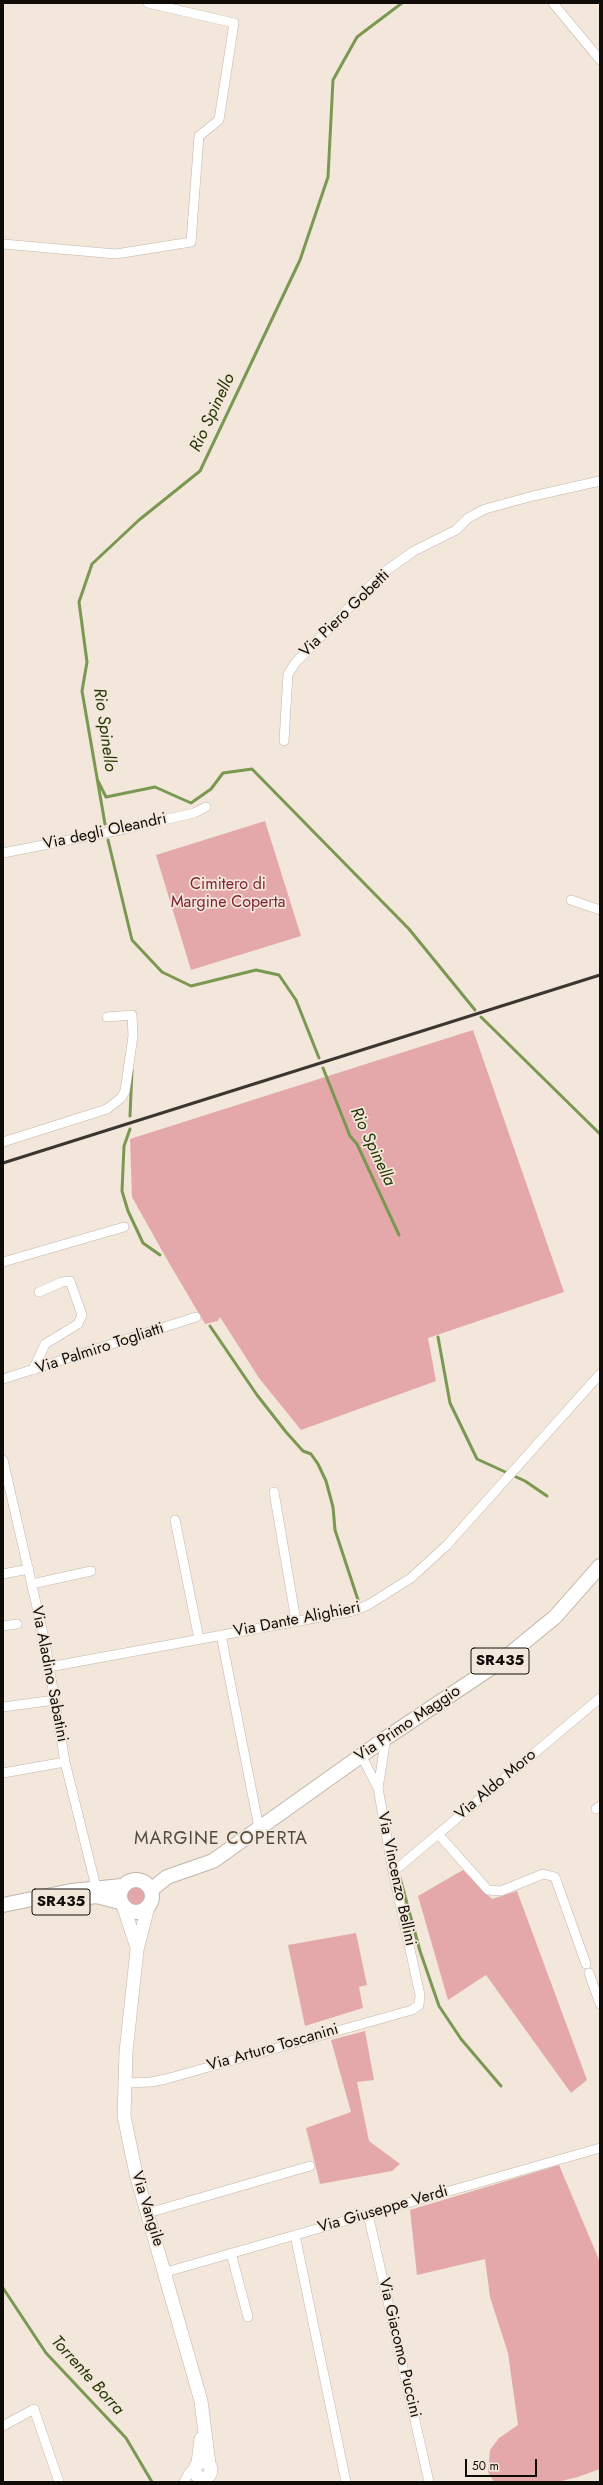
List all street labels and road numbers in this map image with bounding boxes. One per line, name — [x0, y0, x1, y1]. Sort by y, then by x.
street label: Via Piero Gobetti — [296, 566, 394, 662]
street label: Via degli Oleandri — [41, 810, 169, 854]
street label: Via Palmiro Togliatti — [34, 1319, 166, 1379]
street label: Via Dante Alighieri — [232, 1598, 362, 1642]
street label: Via Aladino Sabatini — [26, 1604, 72, 1744]
road number: SR435 — [471, 1648, 529, 1674]
street label: Via Primo Maggio — [352, 1682, 464, 1766]
street label: Via Aldo Moro — [452, 1746, 540, 1824]
street label: Via Vincenzo Bellini — [372, 1810, 420, 1948]
road number: SR435 — [32, 1889, 90, 1915]
street label: Via Arturo Toscanini — [205, 2020, 341, 2076]
street label: Via Vangile — [126, 2169, 168, 2249]
street label: Via Giuseppe Verdi — [316, 2182, 450, 2238]
street label: Via Giacomo Puccini — [374, 2276, 424, 2420]

